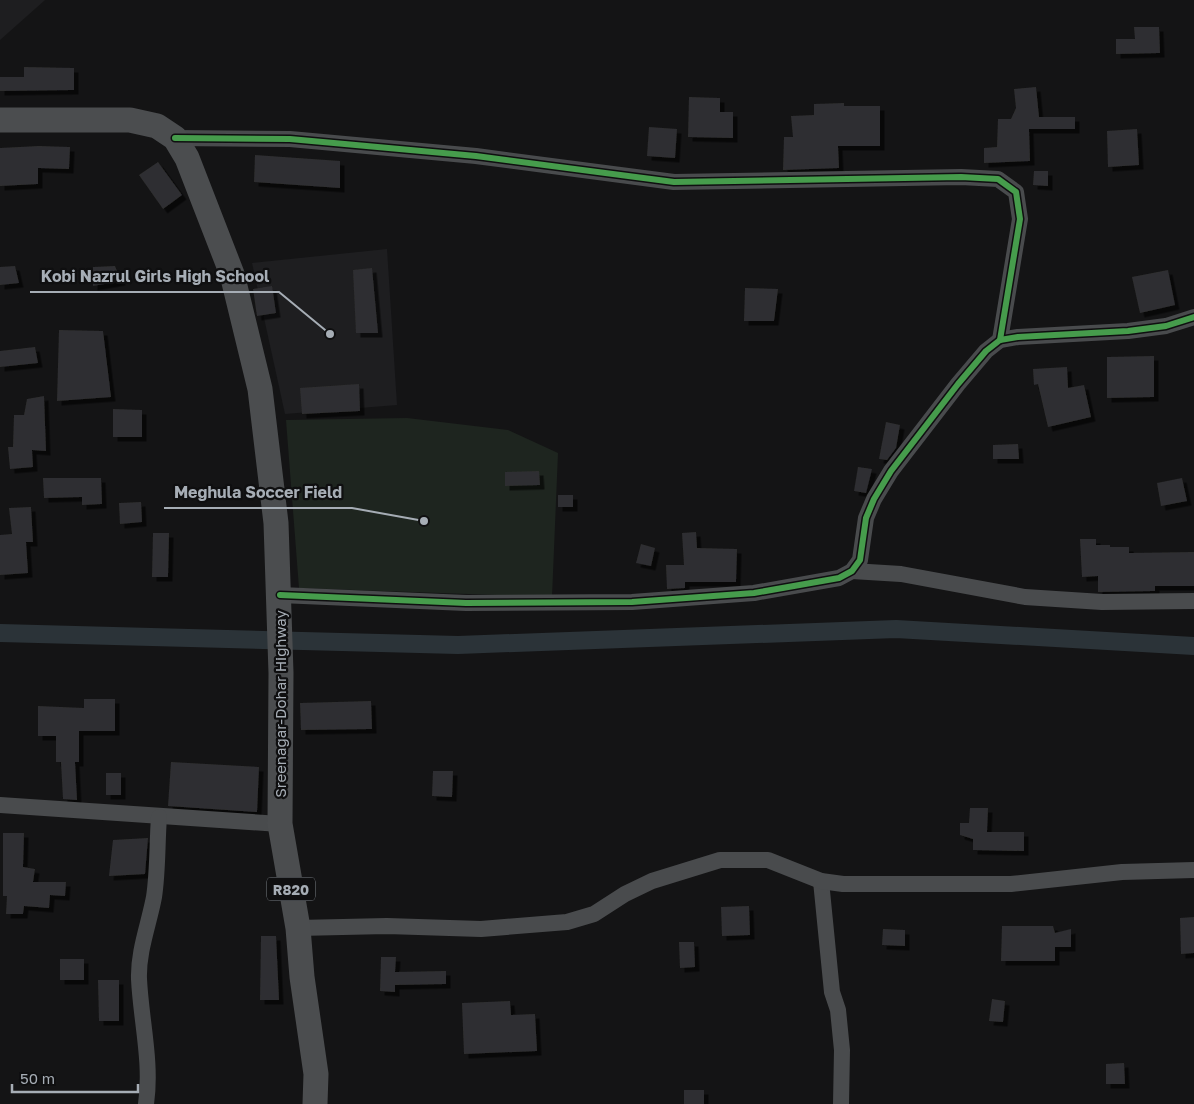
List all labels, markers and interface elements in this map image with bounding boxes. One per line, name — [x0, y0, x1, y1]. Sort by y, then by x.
callout: Kobi Nazrul Girls High School — [30, 261, 279, 292]
text: Kobi Nazrul Girls High School — [41, 266, 270, 286]
callout: Meghula Soccer Field — [164, 477, 352, 508]
text: Meghula Soccer Field — [174, 482, 342, 502]
street label: Sreenagar-Dohar Highway — [271, 610, 289, 798]
road number: R820 — [267, 878, 315, 901]
scale bar — [12, 1062, 139, 1094]
text: 50 m — [20, 1069, 55, 1087]

